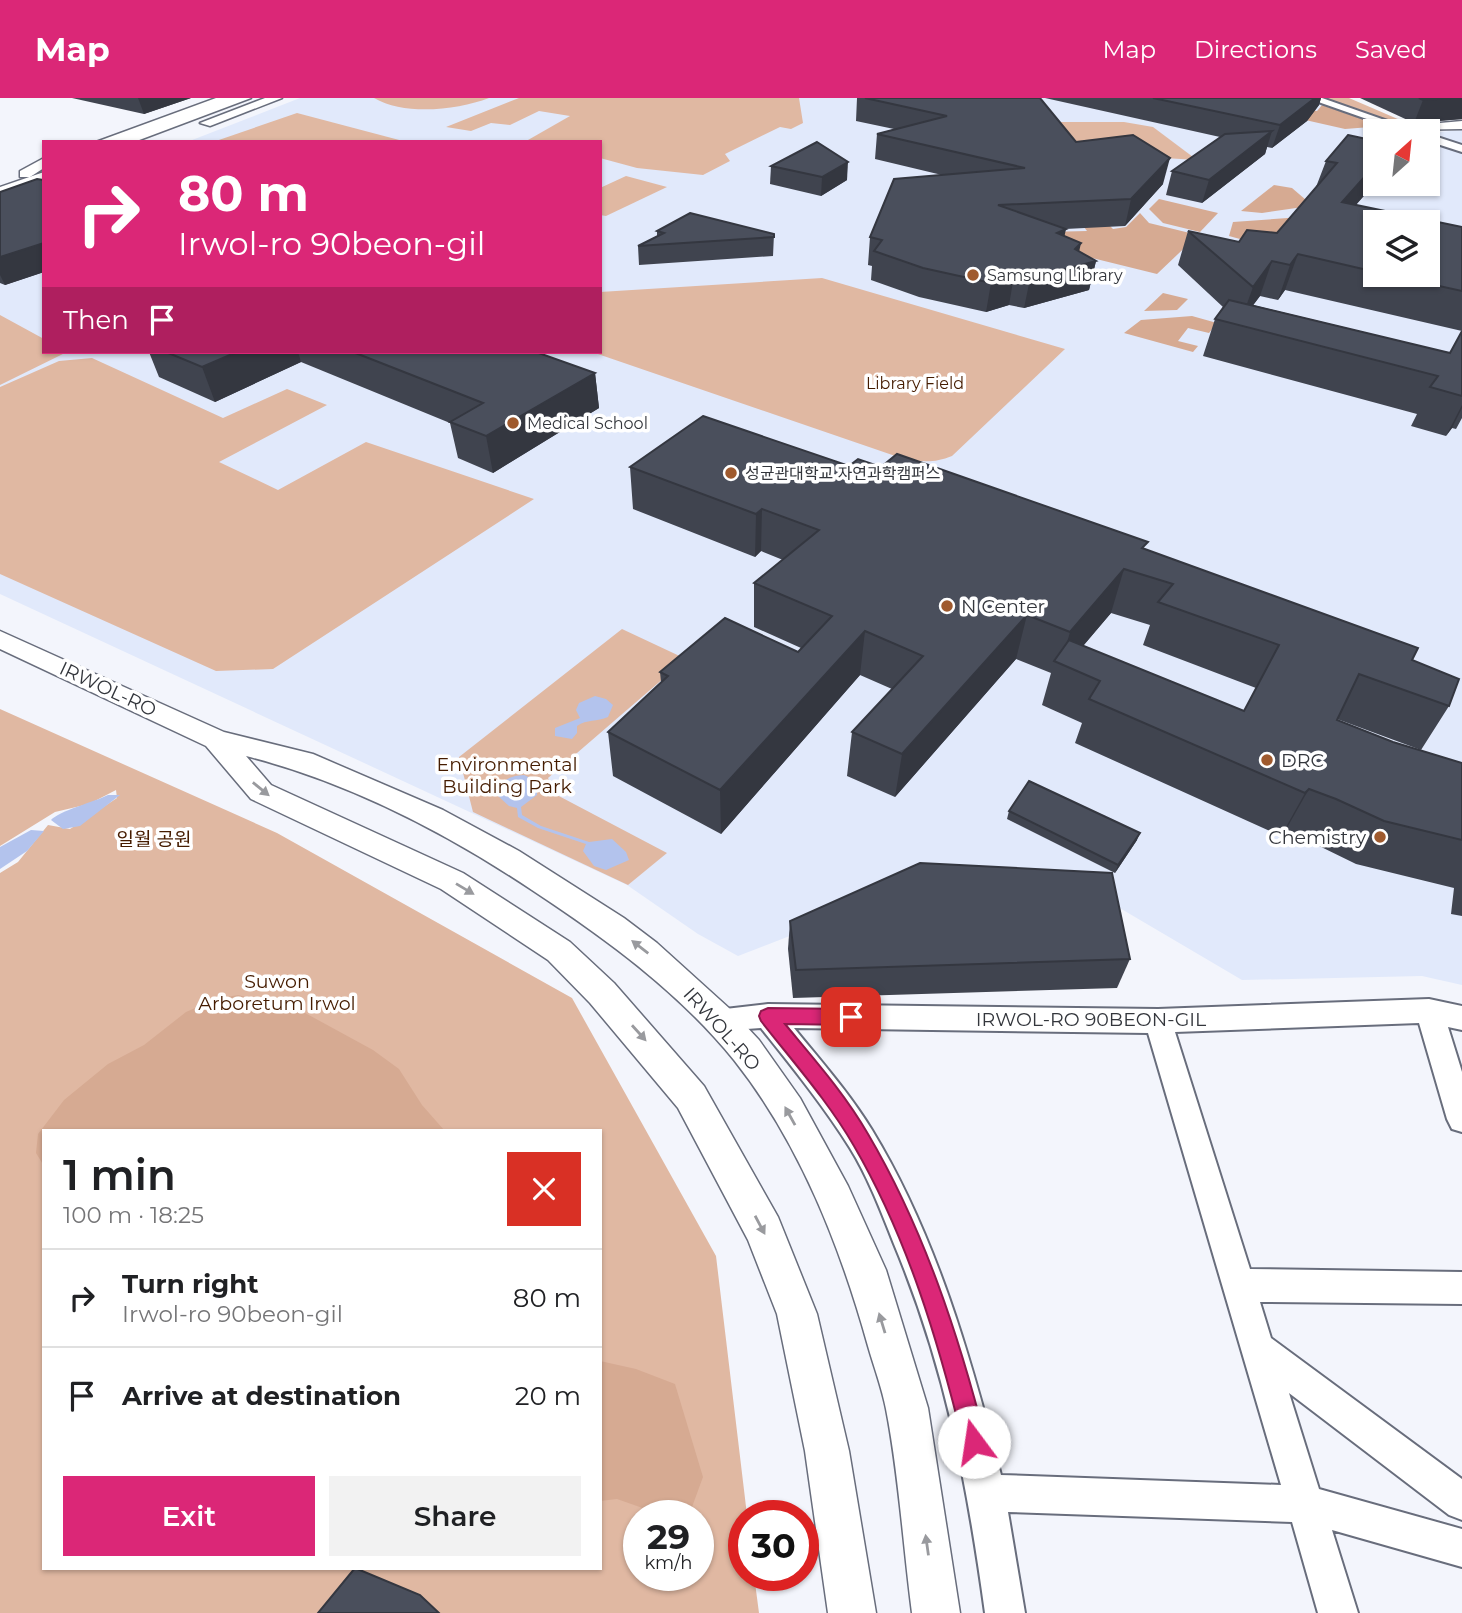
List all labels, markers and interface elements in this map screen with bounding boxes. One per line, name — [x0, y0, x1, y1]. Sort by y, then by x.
text: Map — [35, 29, 110, 69]
text: Map — [1103, 35, 1156, 64]
text: Directions — [1194, 35, 1317, 64]
text: Saved — [1355, 35, 1427, 64]
north arrow — [1363, 119, 1440, 196]
map controls — [1363, 119, 1440, 287]
text: 80 m — [178, 164, 309, 223]
icon: right — [63, 168, 154, 259]
button: layers — [1363, 210, 1440, 287]
text: Irwol-ro 90beon-gil — [178, 224, 485, 263]
place label: Samsung Library — [987, 266, 1123, 285]
marker: Samsung Library — [965, 267, 981, 283]
icon: arrive — [143, 301, 181, 339]
text: Then — [63, 304, 129, 336]
park label: Library Field — [866, 374, 964, 393]
place label: Medical School — [527, 414, 648, 433]
marker: Medical School — [505, 415, 521, 431]
place label: 성균관대학교 자연과학캠퍼스 — [745, 464, 941, 483]
marker: 성균관대학교 자연과학캠퍼스 — [723, 465, 739, 481]
place label: N Center — [961, 595, 1045, 618]
marker: N Center — [939, 598, 955, 614]
street label: IRWOL-RO — [56, 657, 160, 721]
place label: DRC — [1281, 749, 1324, 772]
marker: DRC — [1259, 752, 1275, 768]
park label: Environmental Building Park — [436, 753, 578, 798]
one-way arrow — [252, 782, 270, 797]
place label: Chemistry — [1268, 826, 1367, 849]
park label: 일월 공원 — [117, 828, 191, 851]
marker: Chemistry — [1372, 829, 1388, 845]
one-way arrow — [456, 882, 475, 895]
one-way arrow — [631, 940, 649, 955]
park label: Suwon Arboretum Irwol — [198, 970, 356, 1015]
street label: IRWOL-RO — [679, 983, 765, 1075]
pin — [821, 987, 881, 1047]
icon: arrive — [832, 998, 870, 1036]
street label: IRWOL-RO 90BEON-GIL — [976, 1008, 1207, 1031]
one-way arrow — [631, 1024, 647, 1042]
one-way arrow — [784, 1106, 796, 1125]
text: 1 min — [63, 1149, 176, 1201]
button: close — [507, 1152, 581, 1226]
text: 100 m · 18:25 — [63, 1201, 204, 1229]
one-way arrow — [755, 1215, 766, 1235]
text: Turn right — [122, 1268, 258, 1300]
icon: right — [63, 1279, 101, 1317]
text: 80 m — [513, 1282, 581, 1314]
text: Irwol-ro 90beon-gil — [122, 1300, 343, 1328]
one-way arrow — [877, 1312, 887, 1333]
icon: arrive — [63, 1377, 101, 1415]
text: Arrive at destination — [122, 1380, 401, 1412]
text: 20 m — [515, 1380, 581, 1412]
position arrow — [937, 1405, 1011, 1479]
button: Exit — [63, 1476, 315, 1556]
button: Share — [329, 1476, 581, 1556]
speed limit sign: 30 — [728, 1500, 819, 1591]
text: 29 — [647, 1515, 690, 1558]
one-way arrow — [921, 1534, 932, 1556]
text: km/h — [644, 1552, 693, 1574]

